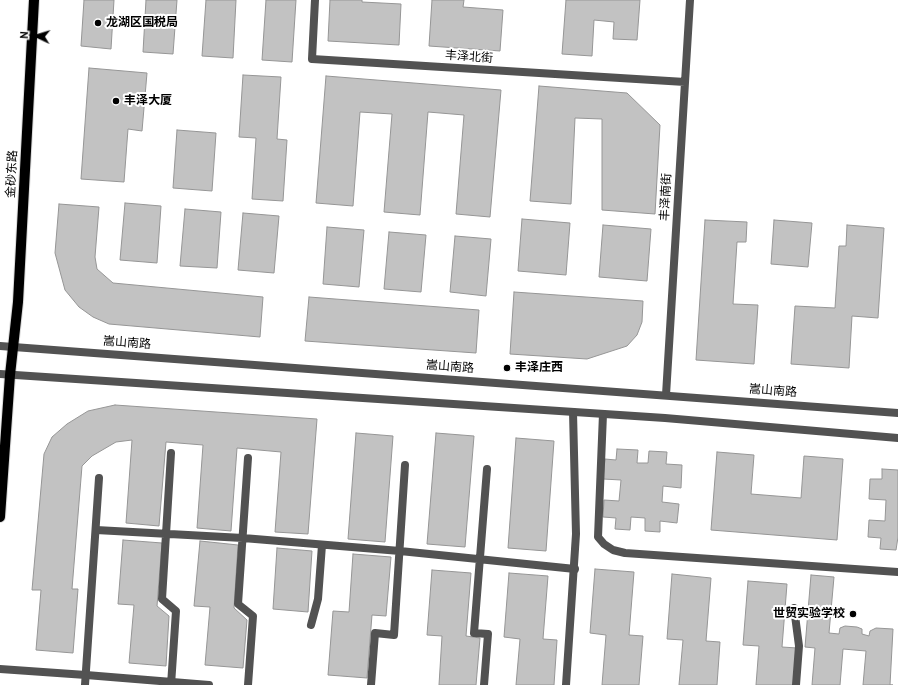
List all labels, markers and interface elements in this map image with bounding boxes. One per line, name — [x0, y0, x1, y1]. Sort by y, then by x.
north arrow — [16, 16, 56, 56]
place label: 龙湖区国税局 — [106, 16, 178, 30]
marker: 龙湖区国税局 — [93, 18, 103, 28]
text: N — [17, 31, 31, 39]
street label: 丰泽北街 — [445, 48, 493, 66]
place label: 丰泽大厦 — [124, 94, 172, 108]
marker: 丰泽大厦 — [111, 96, 121, 106]
street label: 金砂东路 — [4, 150, 20, 198]
street label: 丰泽南街 — [658, 173, 674, 221]
street label: 嵩山南路 — [103, 334, 151, 352]
street label: 嵩山南路 — [426, 358, 474, 376]
place label: 丰泽庄西 — [515, 361, 563, 375]
marker: 丰泽庄西 — [502, 363, 512, 373]
street label: 嵩山南路 — [749, 382, 797, 400]
place label: 世贸实验学校 — [773, 607, 845, 621]
marker: 世贸实验学校 — [848, 609, 858, 619]

